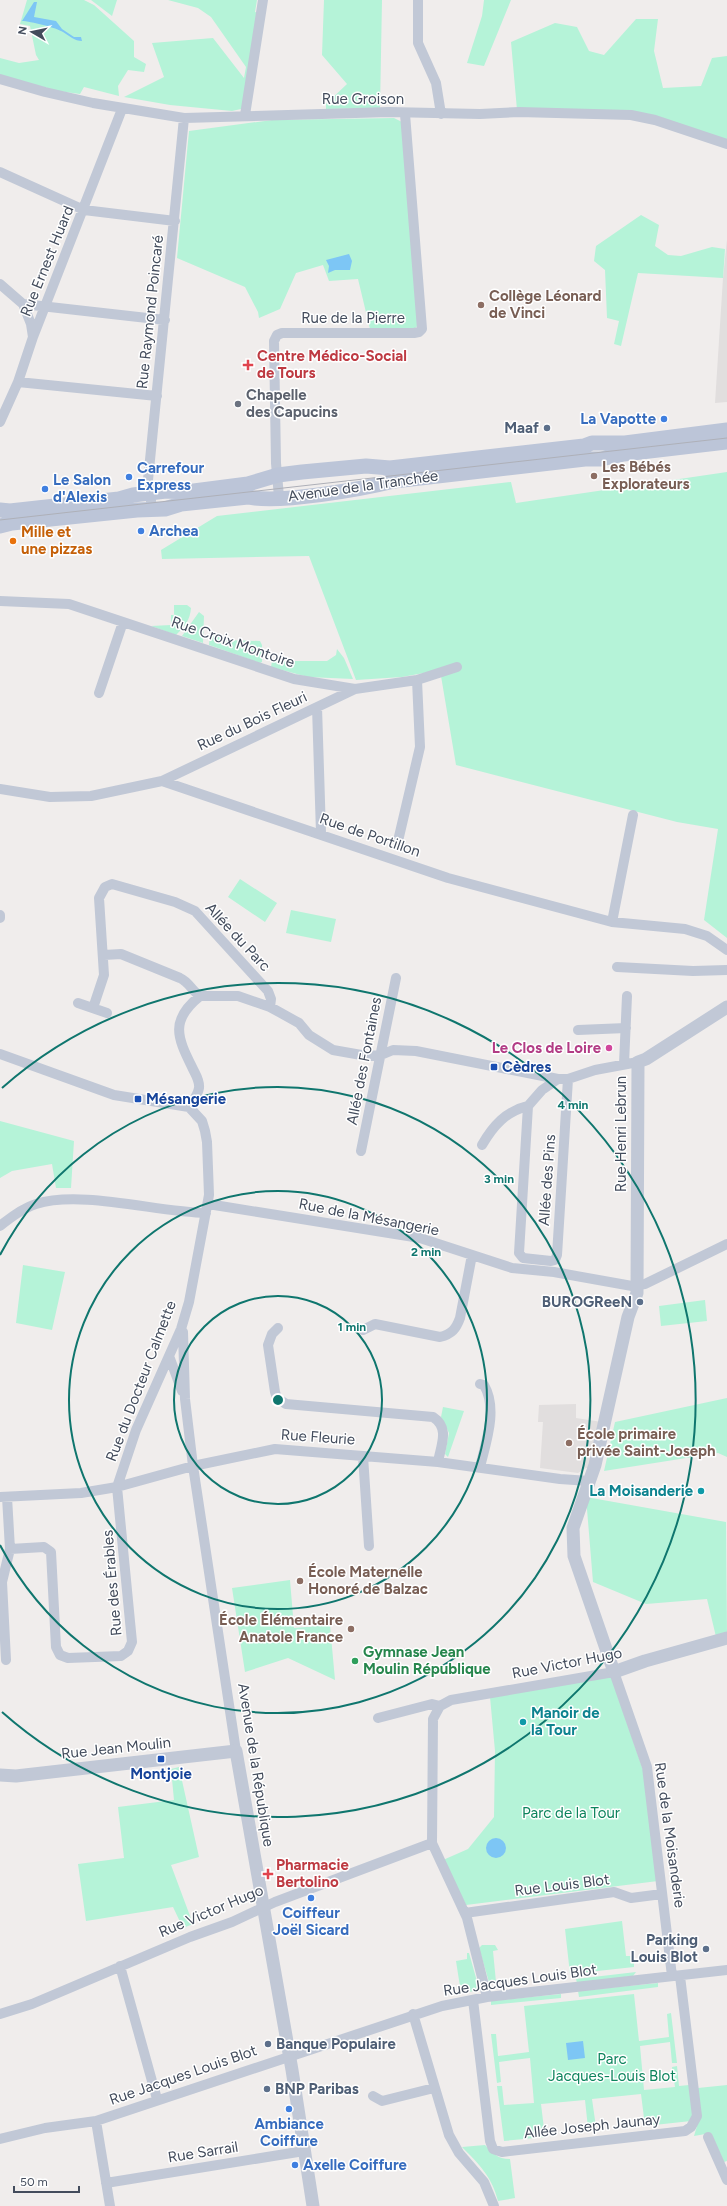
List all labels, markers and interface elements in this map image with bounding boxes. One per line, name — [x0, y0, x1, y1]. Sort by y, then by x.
north arrow — [12, 12, 52, 52]
text: N — [16, 25, 30, 36]
street label: Rue Groison — [322, 90, 404, 108]
street label: Rue Ernest Huard — [17, 203, 77, 319]
street label: Rue Raymond Poincaré — [133, 234, 167, 390]
place label: Collège Léonard de Vinci — [489, 287, 602, 322]
marker: Collège Léonard de Vinci — [476, 300, 486, 310]
street label: Rue de la Pierre — [301, 309, 405, 327]
place label: Centre Médico-Social de Tours — [257, 347, 407, 382]
marker: Centre Médico-Social de Tours — [242, 359, 254, 371]
place label: Chapelle des Capucins — [246, 386, 338, 421]
marker: Chapelle des Capucins — [233, 399, 243, 409]
place label: La Vapotte — [580, 410, 657, 428]
marker: La Vapotte — [659, 414, 669, 424]
place label: Maaf — [504, 419, 539, 437]
marker: Maaf — [542, 423, 552, 433]
place label: Les Bébés Explorateurs — [602, 458, 689, 493]
place label: Carrefour Express — [137, 459, 205, 494]
street label: Avenue de la Tranchée — [287, 467, 439, 505]
place label: Le Salon d'Alexis — [53, 471, 111, 506]
marker: Les Bébés Explorateurs — [589, 471, 599, 481]
marker: Carrefour Express — [124, 472, 134, 482]
marker: Le Salon d'Alexis — [40, 484, 50, 494]
place label: Archea — [149, 522, 198, 540]
place label: Mille et une pizzas — [21, 523, 92, 558]
marker: Archea — [136, 526, 146, 536]
marker: Mille et une pizzas — [8, 536, 18, 546]
street label: Rue Croix Montoire — [169, 612, 297, 672]
street label: Rue du Bois Fleuri — [194, 688, 310, 754]
street label: Rue de Portillon — [317, 809, 423, 861]
street label: Allée du Parc — [202, 899, 274, 975]
street label: Allée des Fontaines — [343, 995, 385, 1127]
place label: Le Clos de Loire — [492, 1039, 602, 1057]
marker: Le Clos de Loire — [604, 1043, 614, 1053]
place label: Cèdres — [502, 1058, 551, 1076]
marker: Cèdres — [489, 1062, 499, 1072]
street label: Rue Henri Lebrun — [612, 1076, 630, 1192]
place label: Mésangerie — [146, 1090, 227, 1108]
marker: Mésangerie — [133, 1094, 143, 1104]
text: 4 min — [558, 1098, 589, 1112]
street label: Allée des Pins — [535, 1133, 559, 1227]
text: 3 min — [484, 1172, 514, 1186]
street label: Rue de la Mésangerie — [297, 1195, 441, 1239]
text: 2 min — [411, 1245, 441, 1259]
place label: BUROGReeN — [542, 1293, 632, 1311]
marker: BUROGReeN — [635, 1297, 645, 1307]
street label: Rue du Docteur Calmette — [102, 1298, 180, 1464]
text: 1 min — [338, 1320, 366, 1334]
centre of rings — [271, 1393, 285, 1407]
street label: Rue Fleurie — [280, 1425, 356, 1449]
place label: École primaire privée Saint-Joseph — [577, 1425, 716, 1460]
marker: École primaire privée Saint-Joseph — [564, 1438, 574, 1448]
place label: La Moisanderie — [589, 1482, 694, 1500]
marker: La Moisanderie — [696, 1486, 706, 1496]
street label: Rue des Érables — [98, 1529, 126, 1637]
place label: École Maternelle Honoré de Balzac — [308, 1563, 428, 1598]
marker: École Maternelle Honoré de Balzac — [295, 1576, 305, 1586]
place label: École Élémentaire Anatole France — [219, 1611, 344, 1646]
marker: École Élémentaire Anatole France — [346, 1624, 356, 1634]
place label: Gymnase Jean Moulin République — [363, 1643, 491, 1678]
street label: Rue Victor Hugo — [510, 1643, 624, 1683]
marker: Gymnase Jean Moulin République — [350, 1656, 360, 1666]
street label: Avenue de la République — [234, 1682, 278, 1848]
place label: Manoir de la Tour — [531, 1704, 600, 1739]
marker: Manoir de la Tour — [518, 1717, 528, 1727]
street label: Rue Jean Moulin — [60, 1733, 172, 1763]
marker: Montjoie — [156, 1754, 166, 1764]
street label: Rue de la Moisanderie — [651, 1761, 689, 1909]
place label: Montjoie — [130, 1765, 192, 1783]
park label: Parc de la Tour — [522, 1804, 620, 1822]
place label: Pharmacie Bertolino — [276, 1856, 349, 1891]
marker: Pharmacie Bertolino — [263, 1869, 273, 1879]
street label: Rue Louis Blot — [513, 1870, 611, 1900]
street label: Rue Victor Hugo — [156, 1881, 266, 1941]
marker: Coiffeur Joël Sicard — [306, 1893, 316, 1903]
place label: Coiffeur Joël Sicard — [273, 1904, 349, 1939]
place label: Parking Louis Blot — [631, 1931, 698, 1966]
marker: Parking Louis Blot — [701, 1944, 711, 1954]
street label: Rue Jacques Louis Blot — [442, 1960, 598, 2000]
place label: Banque Populaire — [276, 2035, 396, 2053]
marker: Banque Populaire — [263, 2039, 273, 2049]
street label: Rue Jacques Louis Blot — [107, 2041, 259, 2109]
park label: Parc Jacques-Louis Blot — [548, 2050, 676, 2085]
place label: BNP Paribas — [275, 2080, 359, 2098]
marker: BNP Paribas — [262, 2084, 272, 2094]
marker: Ambiance Coiffure — [284, 2104, 294, 2114]
street label: Allée Joseph Jaunay — [523, 2110, 661, 2142]
place label: Ambiance Coiffure — [254, 2115, 325, 2150]
street label: Rue Sarrail — [166, 2138, 240, 2166]
place label: Axelle Coiffure — [303, 2156, 408, 2174]
marker: Axelle Coiffure — [290, 2160, 300, 2170]
scale bar — [14, 2168, 79, 2194]
text: 50 m — [20, 2175, 48, 2189]

